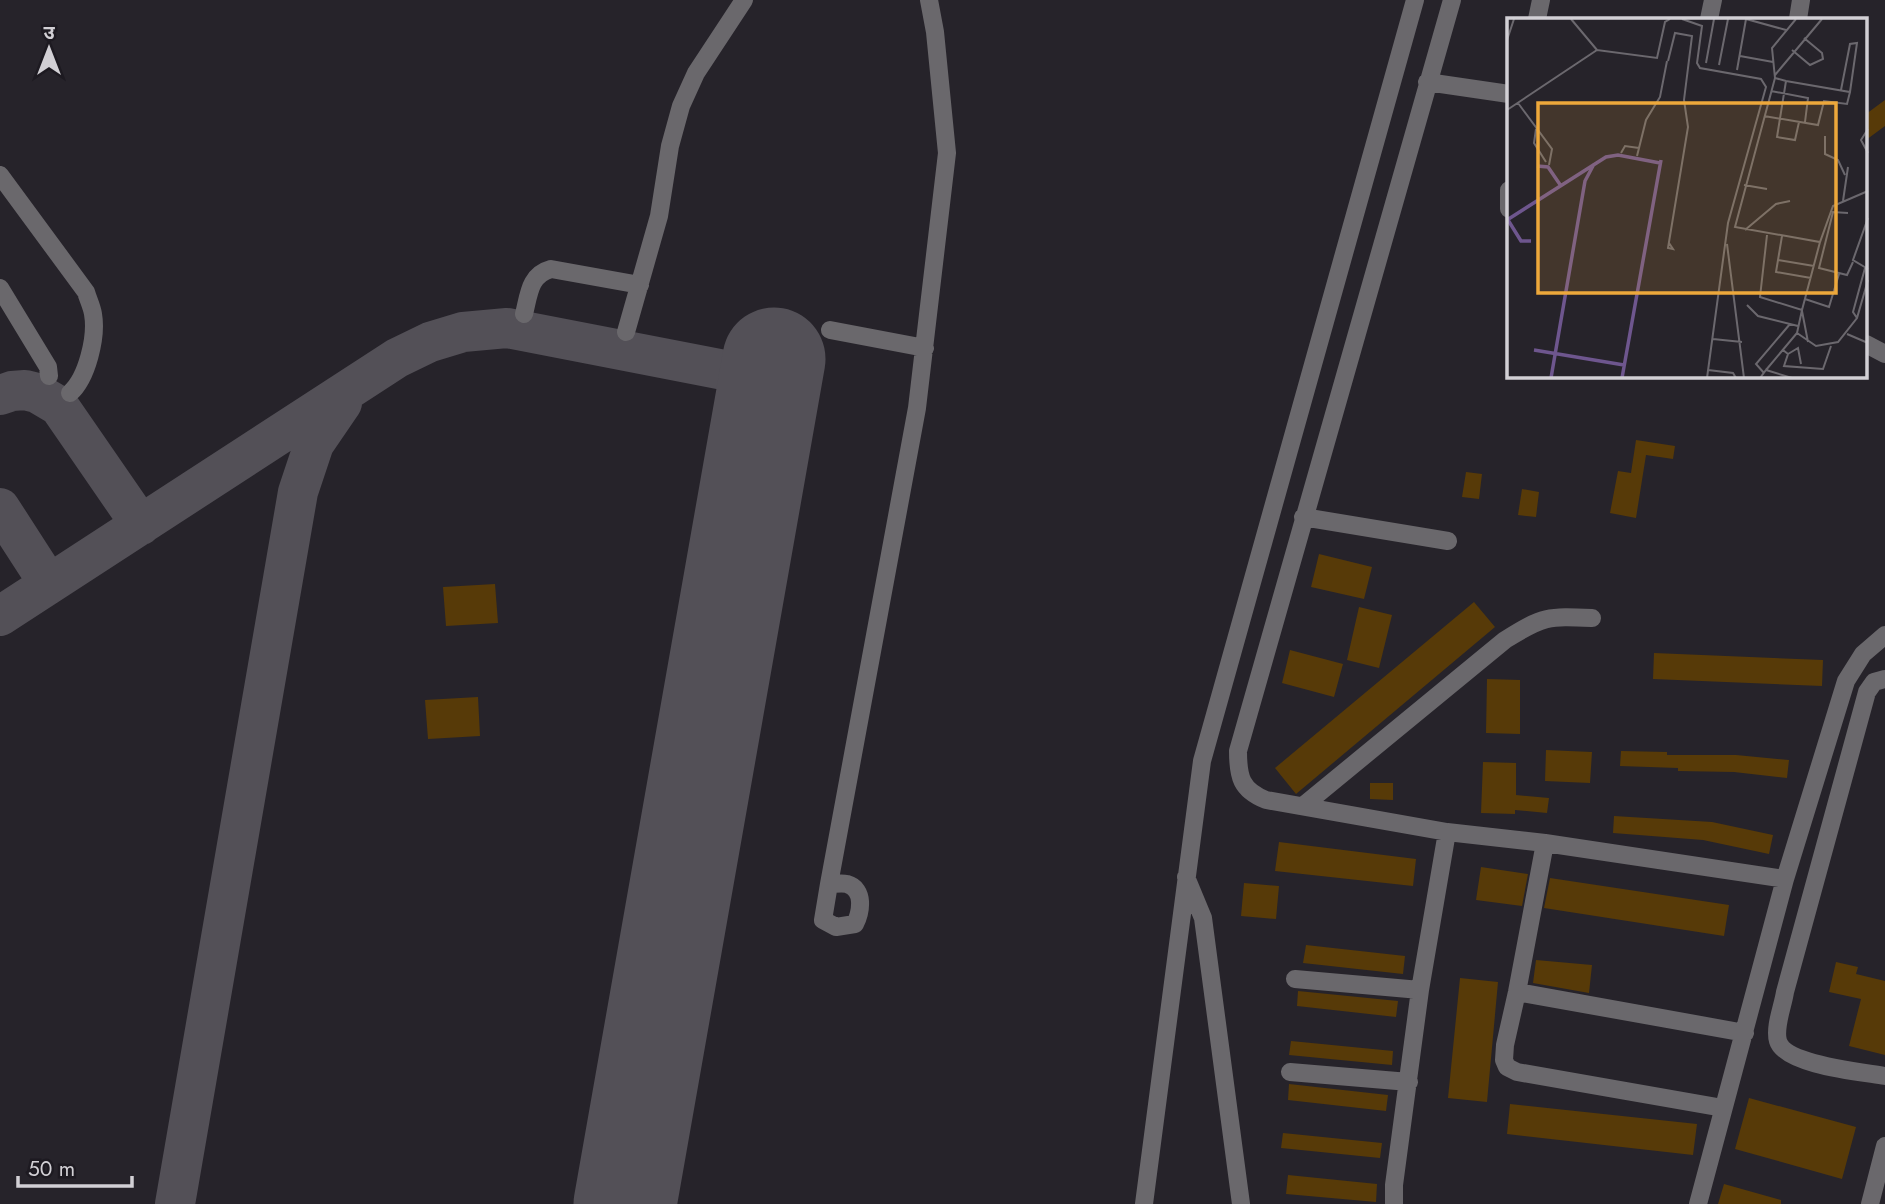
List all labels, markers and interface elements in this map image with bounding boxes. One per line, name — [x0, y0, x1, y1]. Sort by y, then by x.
north arrow — [14, 14, 84, 84]
inset map — [1507, 18, 1868, 378]
text: उ — [43, 19, 55, 46]
scale bar — [18, 1144, 131, 1188]
text: 50 m — [28, 1154, 75, 1184]

